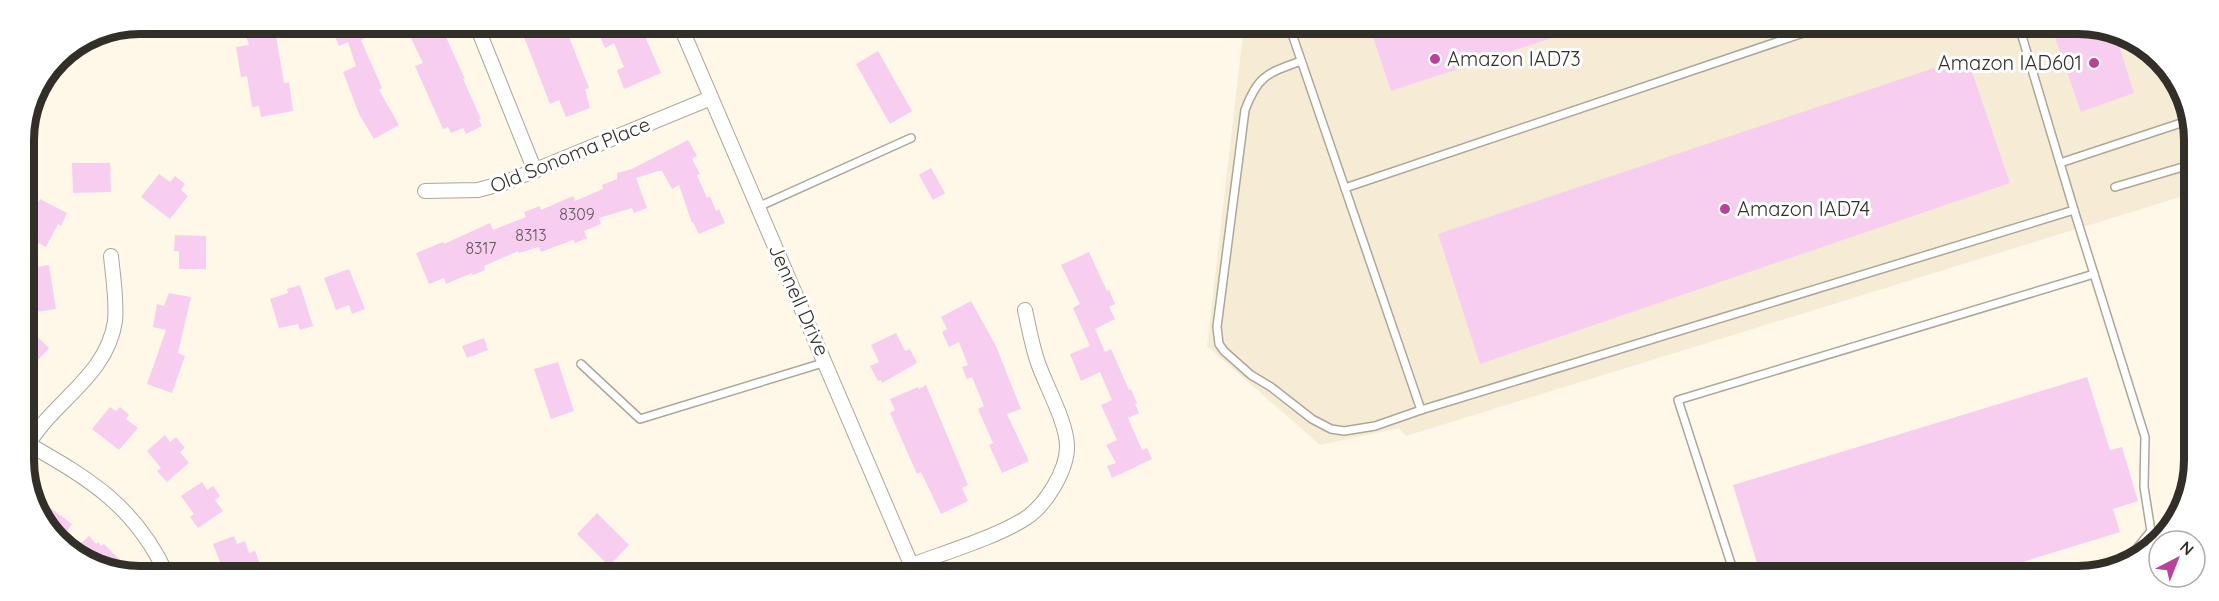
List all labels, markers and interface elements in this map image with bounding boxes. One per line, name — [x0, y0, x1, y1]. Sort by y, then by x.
place label: Amazon IAD73 — [1447, 46, 1581, 71]
place label: Amazon IAD601 — [1938, 50, 2082, 75]
marker: Amazon IAD73 — [1428, 52, 1442, 66]
marker: Amazon IAD601 — [2087, 56, 2101, 70]
street label: Old Sonoma Place — [486, 111, 653, 198]
place label: Amazon IAD74 — [1737, 196, 1870, 221]
marker: Amazon IAD74 — [1718, 202, 1732, 216]
house number: 8309 — [559, 204, 595, 224]
house number: 8313 — [515, 225, 547, 245]
house number: 8317 — [465, 238, 497, 258]
street label: Jennell Drive — [764, 240, 835, 360]
north arrow — [2147, 529, 2207, 589]
text: N — [2176, 536, 2198, 559]

